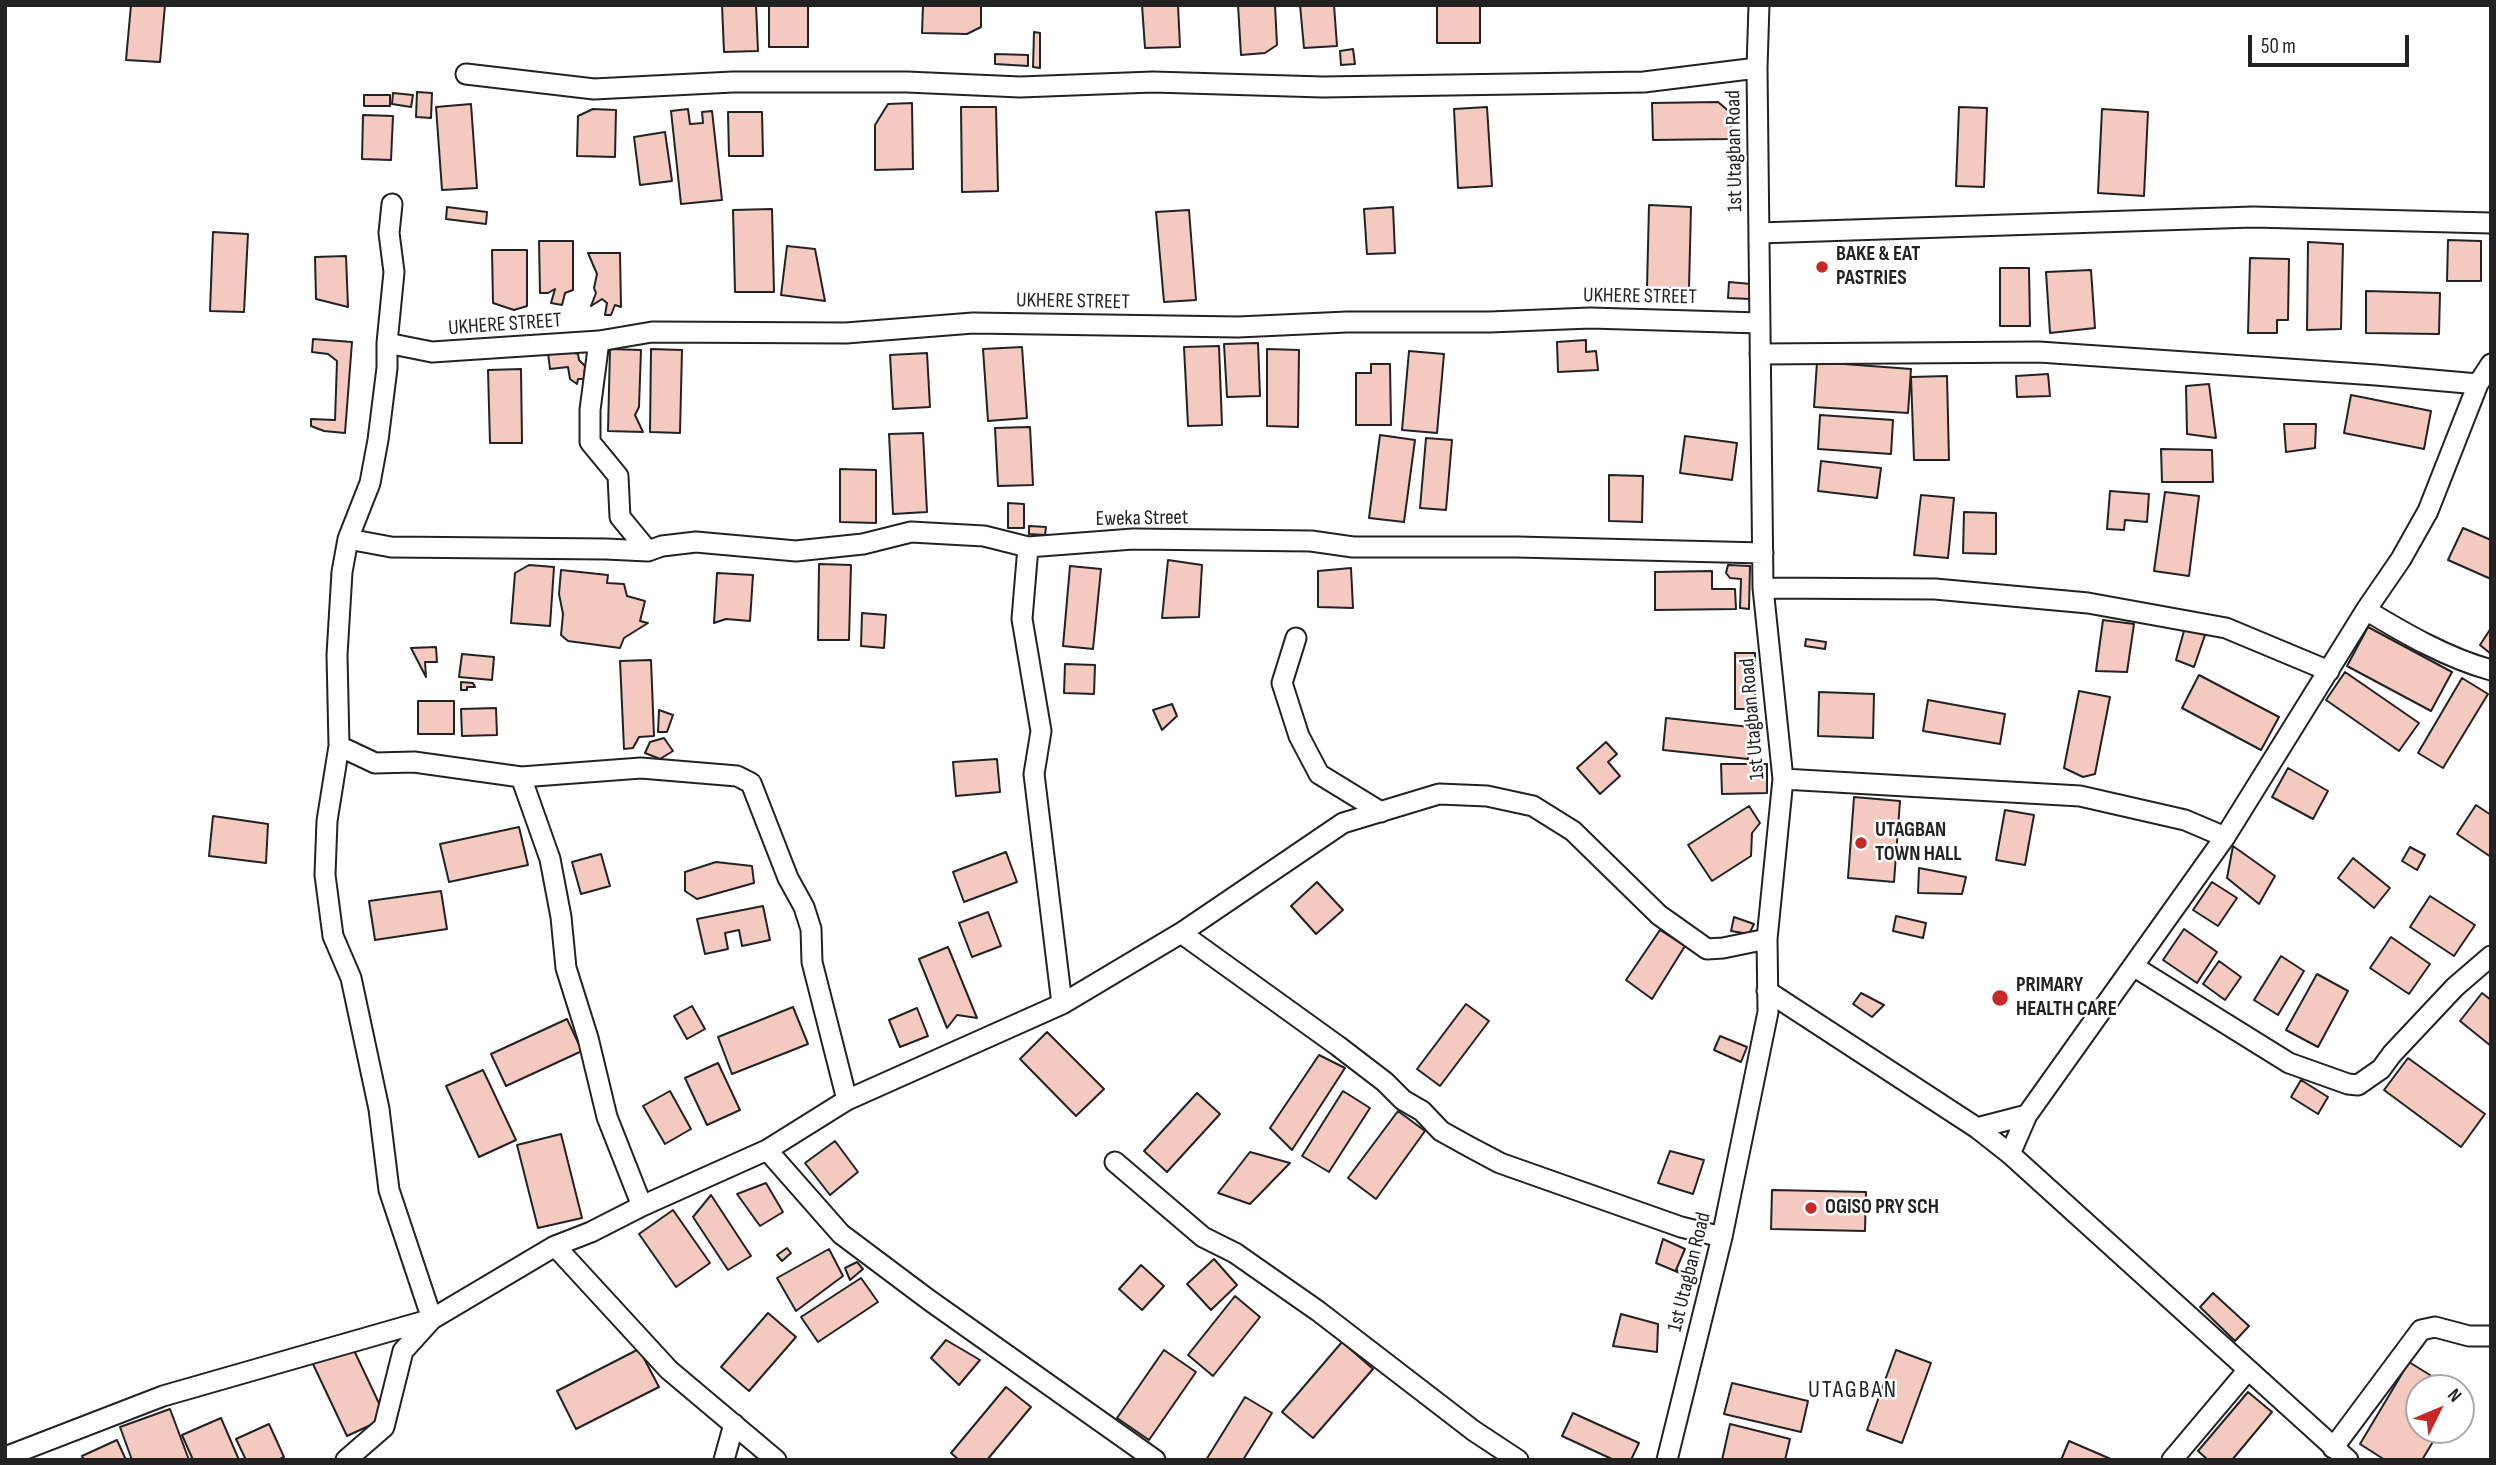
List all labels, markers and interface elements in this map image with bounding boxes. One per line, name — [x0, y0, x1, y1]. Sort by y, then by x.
scale bar — [2251, 21, 2412, 65]
text: 50 m — [2261, 34, 2296, 59]
street label: 1st Utagban Road — [1721, 90, 1749, 212]
place label: BAKE & EAT PASTRIES — [1836, 242, 1920, 292]
marker: BAKE & EAT PASTRIES — [1814, 259, 1830, 275]
street label: UKHERE STREET — [1583, 283, 1697, 311]
street label: UKHERE STREET — [1016, 288, 1130, 316]
street label: UKHERE STREET — [447, 308, 563, 342]
street label: Eweka Street — [1096, 506, 1188, 532]
street label: 1st Utagban Road — [1735, 657, 1771, 781]
place label: UTAGBAN TOWN HALL — [1875, 818, 1961, 868]
marker: UTAGBAN TOWN HALL — [1853, 835, 1869, 851]
place label: PRIMARY HEALTH CARE — [2016, 973, 2117, 1023]
marker: PRIMARY HEALTH CARE — [1990, 988, 2010, 1008]
place label: OGISO PRY SCH — [1825, 1195, 1939, 1221]
marker: OGISO PRY SCH — [1803, 1200, 1819, 1216]
street label: 1st Utagban Road — [1663, 1210, 1717, 1334]
north arrow — [2405, 1374, 2475, 1444]
district label: UTAGBAN — [1809, 1377, 1897, 1405]
text: N — [2442, 1384, 2466, 1407]

